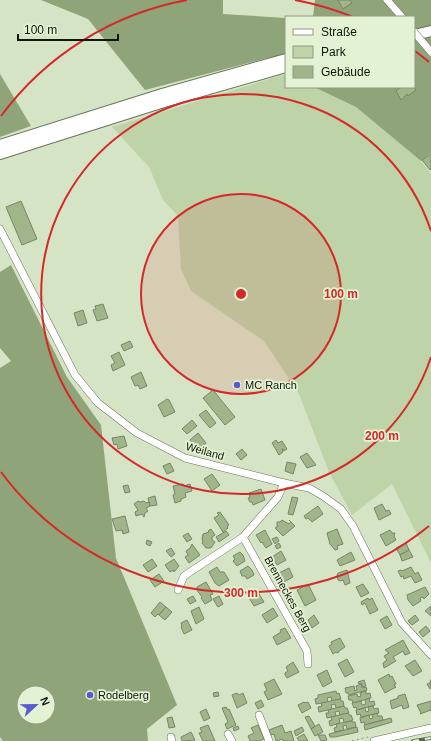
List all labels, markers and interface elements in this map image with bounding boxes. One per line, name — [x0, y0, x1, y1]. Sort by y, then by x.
scale bar — [18, 16, 118, 42]
legend — [285, 16, 415, 88]
text: 100 m — [24, 23, 57, 37]
text: Straße — [321, 25, 357, 39]
text: Park — [321, 45, 347, 59]
text: Gebäude — [321, 65, 371, 79]
centre of rings — [234, 287, 248, 301]
text: 100 m — [324, 287, 358, 301]
place label: MC Ranch — [245, 379, 297, 391]
marker: MC Ranch — [232, 380, 242, 390]
text: 200 m — [365, 429, 399, 443]
street label: Weiland — [184, 440, 226, 462]
street label: Brenneckes Berg — [262, 554, 314, 634]
text: 300 m — [224, 586, 258, 600]
north arrow — [16, 685, 56, 725]
place label: Rodelberg — [98, 689, 149, 701]
marker: Rodelberg — [85, 690, 95, 700]
text: N — [38, 695, 52, 707]

